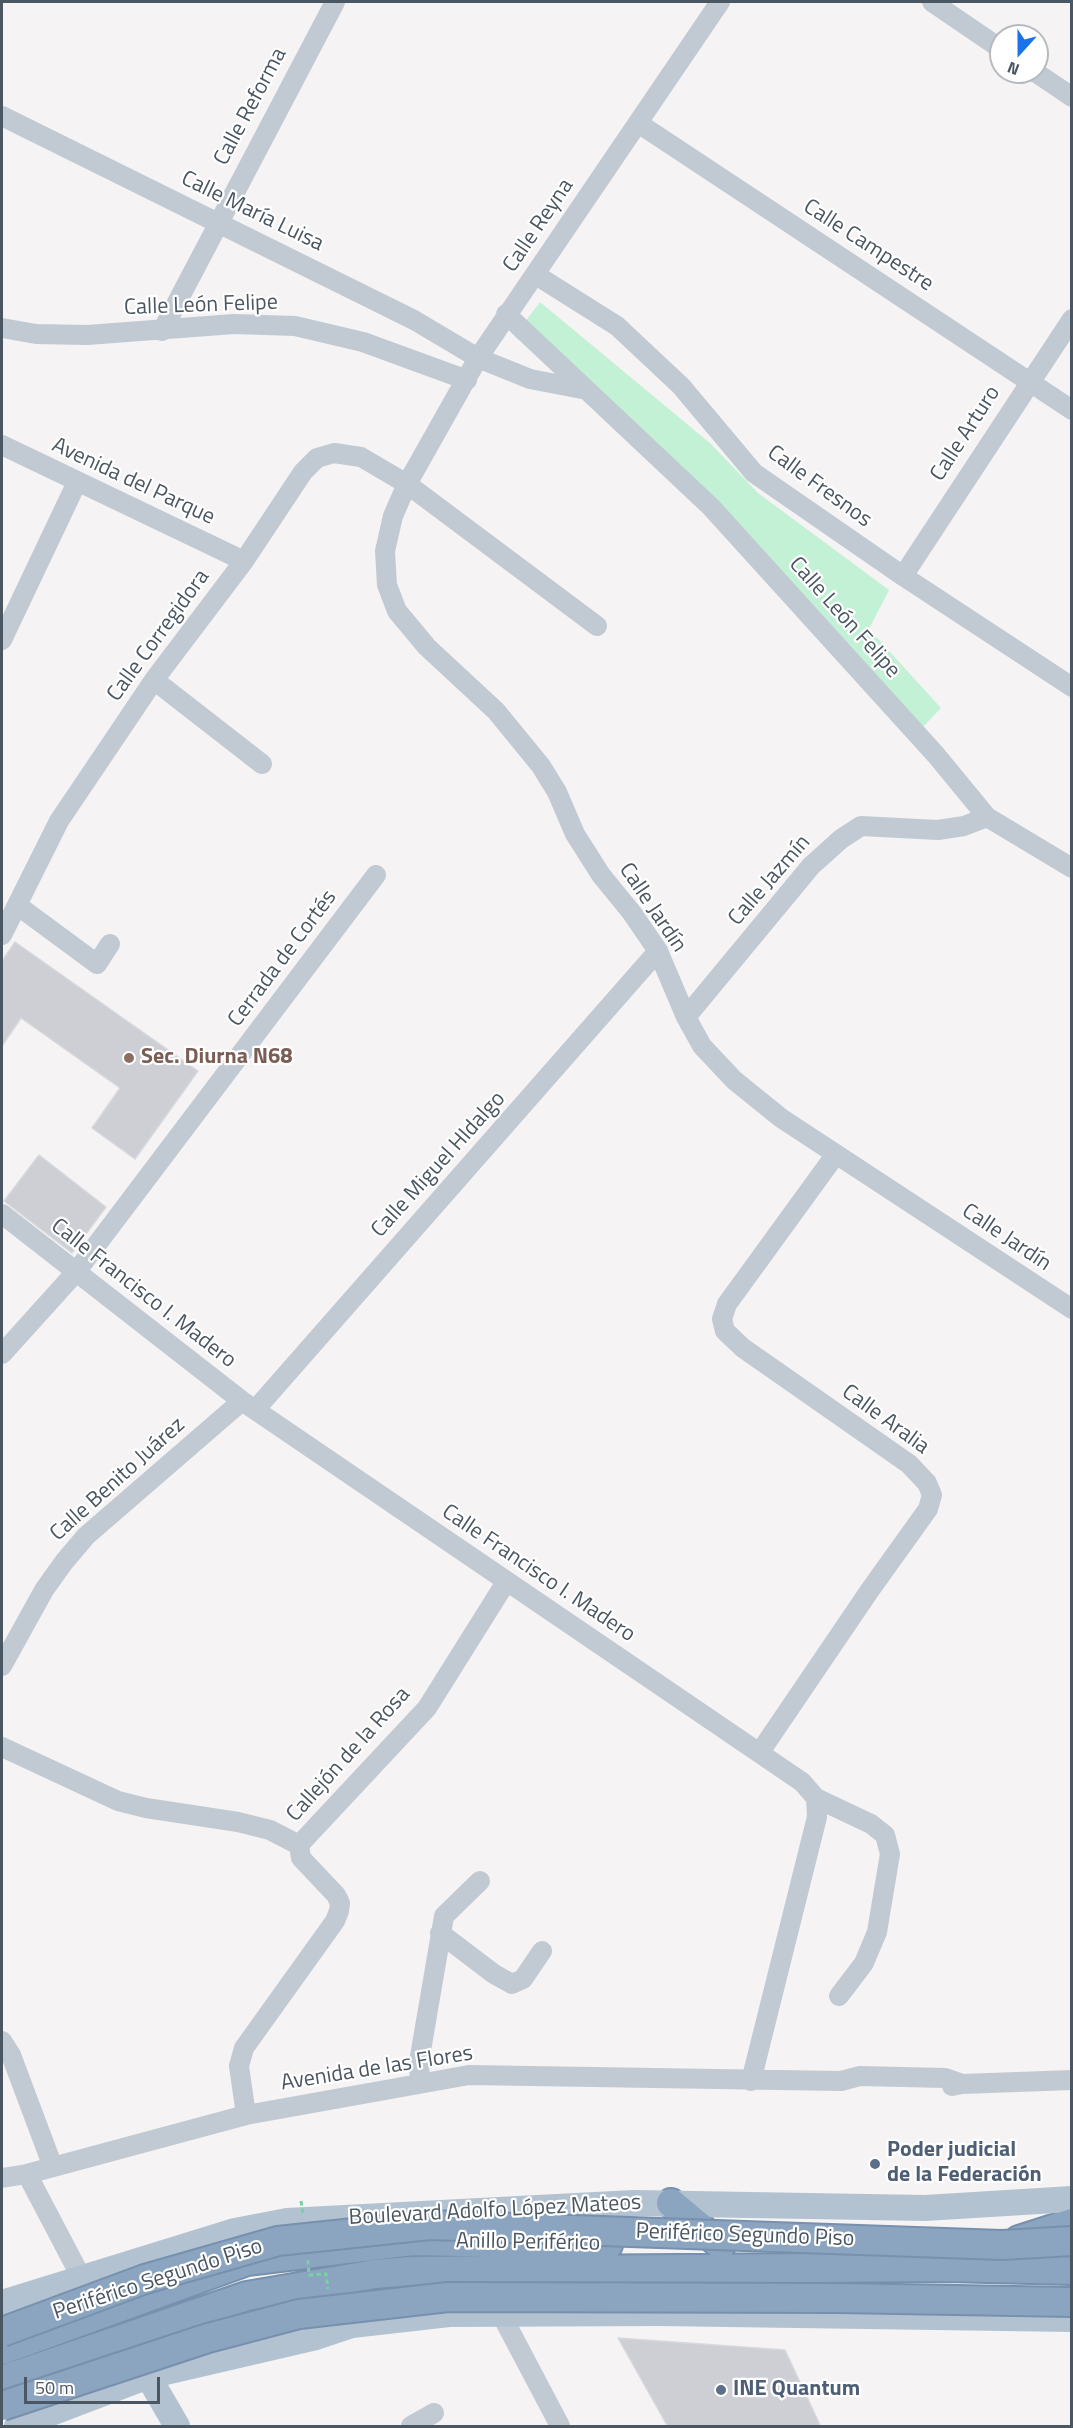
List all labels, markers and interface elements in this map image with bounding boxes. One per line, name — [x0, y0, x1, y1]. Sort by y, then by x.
north arrow — [989, 24, 1049, 84]
street label: Calle Reforma — [209, 44, 293, 170]
text: N — [1004, 56, 1023, 82]
street label: Calle María Luisa — [177, 166, 327, 258]
street label: Calle Reyna — [498, 174, 580, 278]
street label: Calle Campestre — [798, 194, 938, 298]
street label: Calle León Felipe — [124, 290, 278, 322]
street label: Calle Arturo — [925, 381, 1007, 487]
street label: Avenida del Parque — [47, 433, 219, 531]
street label: Calle Fresnos — [762, 440, 876, 534]
street label: Calle León Felipe — [783, 552, 905, 684]
street label: Calle Corregidora — [102, 565, 216, 707]
street label: Calle Jazmín — [723, 830, 817, 932]
street label: Calle Jardín — [613, 858, 691, 958]
street label: Cerrada de Cortés — [223, 885, 343, 1033]
place label: Sec. Diurna N68 — [141, 1045, 293, 1071]
marker: Sec. Diurna N68 — [122, 1051, 136, 1065]
street label: Calle Miguel HIdalgo — [367, 1087, 511, 1243]
street label: Calle Jardín — [956, 1199, 1056, 1277]
street label: Calle Francisco I. Madero — [45, 1214, 241, 1374]
street label: Calle Aralia — [836, 1379, 934, 1461]
street label: Calle Benito Juárez — [45, 1413, 191, 1547]
street label: Calle Francisco I. Madero — [436, 1499, 640, 1649]
street label: Callejón de la Rosa — [282, 1682, 416, 1828]
street label: Avenida de las Flores — [279, 2041, 475, 2097]
place label: Poder judicial de la Federación — [887, 2138, 1042, 2190]
marker: Poder judicial de la Federación — [868, 2157, 882, 2171]
street label: Boulevard Adolfo López Mateos — [348, 2190, 642, 2232]
street label: Periférico Segundo Piso — [635, 2219, 855, 2253]
street label: Anillo Periférico — [455, 2229, 601, 2257]
street label: Periférico Segundo Piso — [50, 2234, 266, 2326]
scale bar — [27, 2365, 164, 2403]
text: 50 m — [35, 2374, 74, 2401]
place label: INE Quantum — [733, 2377, 860, 2403]
marker: INE Quantum — [714, 2383, 728, 2397]

